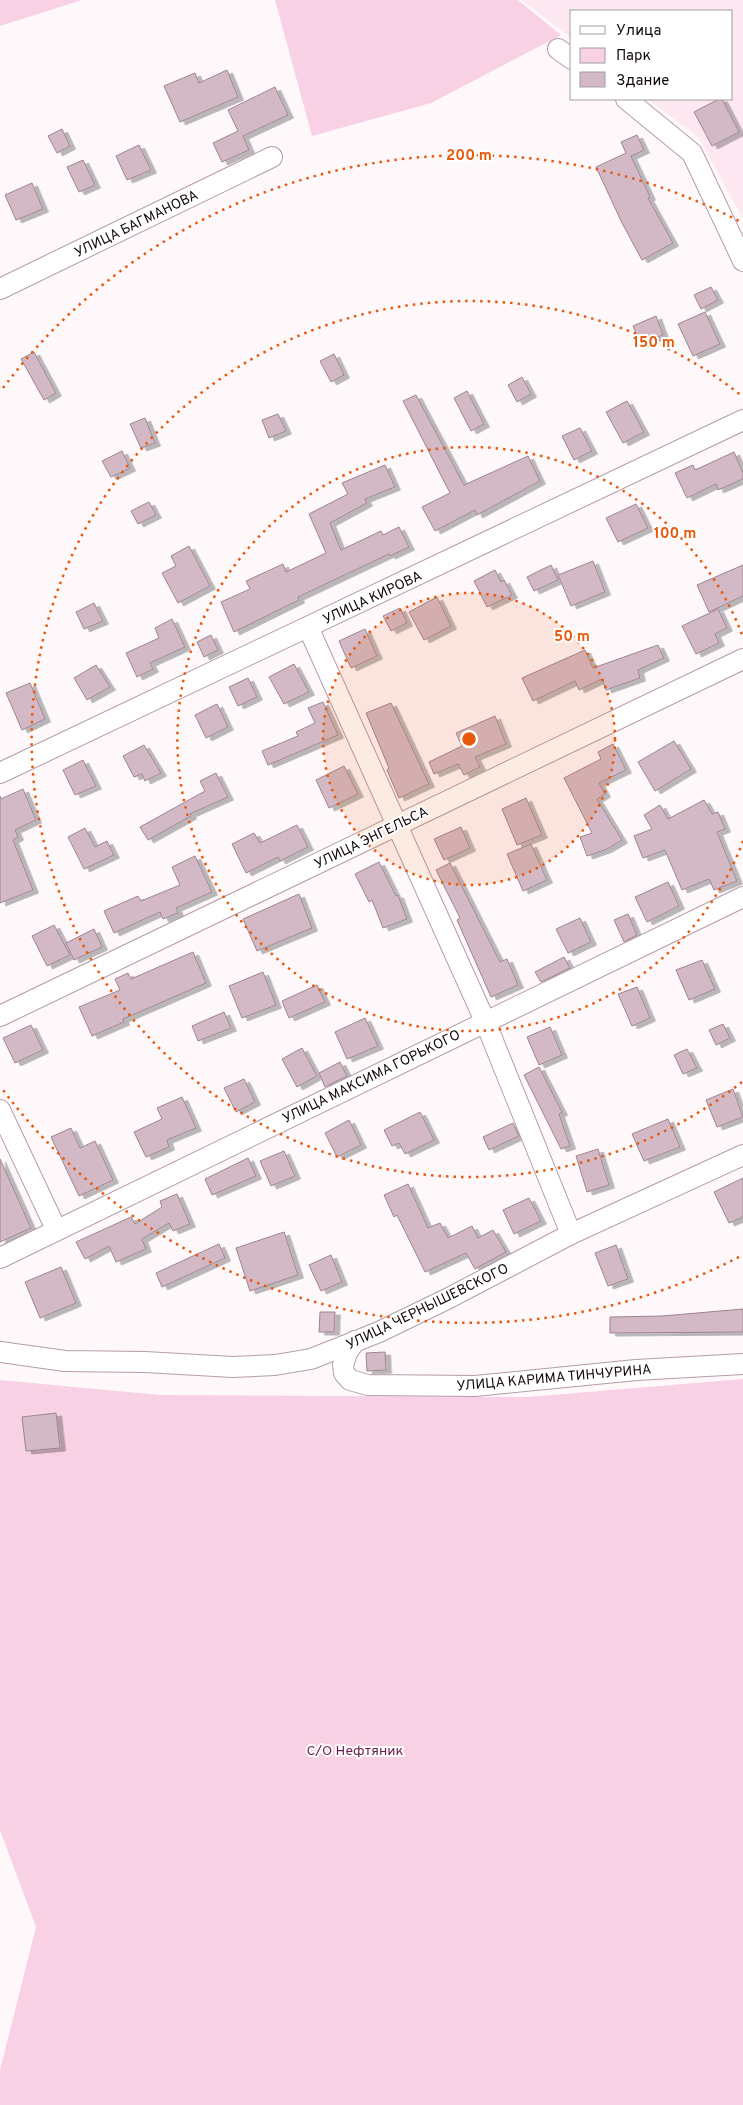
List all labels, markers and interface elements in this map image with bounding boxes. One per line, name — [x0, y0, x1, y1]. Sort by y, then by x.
legend — [570, 10, 733, 100]
text: Улица — [616, 22, 661, 41]
text: Парк — [616, 47, 651, 66]
text: Здание — [616, 72, 669, 91]
text: 200 m — [446, 147, 492, 166]
street label: УЛИЦА БАГМАНОВА — [72, 187, 201, 262]
text: 150 m — [633, 334, 675, 353]
text: 100 m — [654, 525, 696, 544]
street label: УЛИЦА КИРОВА — [320, 568, 425, 629]
text: 50 m — [554, 628, 590, 647]
centre of rings — [460, 730, 478, 748]
street label: УЛИЦА ЭНГЕЛЬСА — [312, 803, 431, 873]
street label: УЛИЦА МАКСИМА ГОРЬКОГО — [280, 1027, 463, 1128]
street label: УЛИЦА ЧЕРНЫШЕВСКОГО — [344, 1261, 512, 1354]
street label: УЛИЦА КАРИМА ТИНЧУРИНА — [456, 1362, 652, 1395]
park label: С/О Нефтяник — [306, 1743, 404, 1760]

